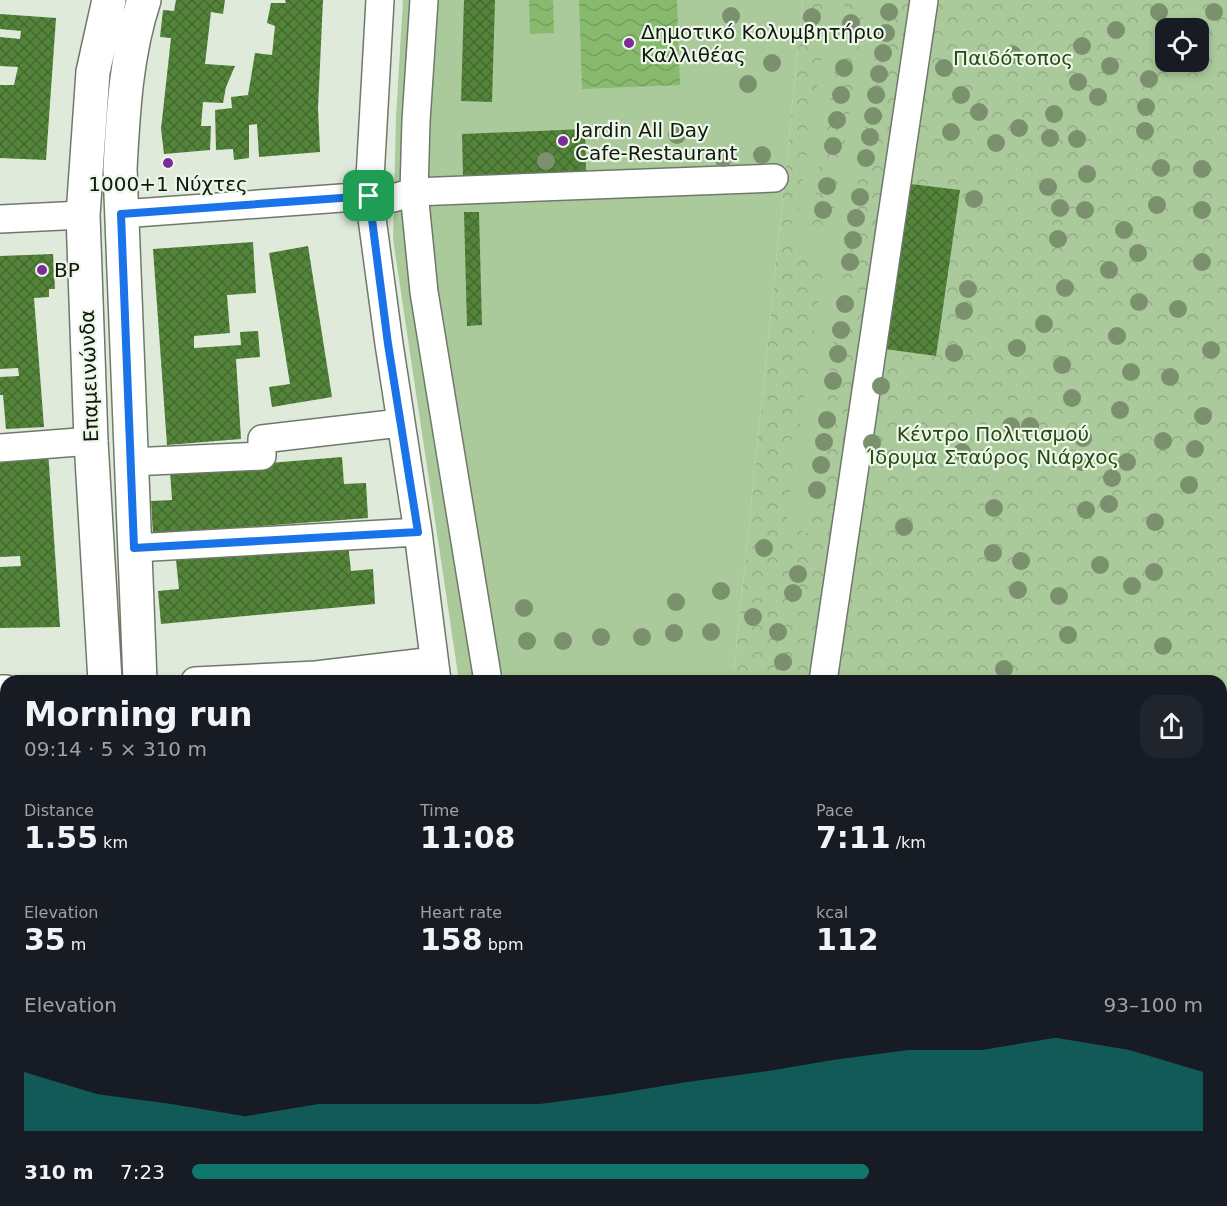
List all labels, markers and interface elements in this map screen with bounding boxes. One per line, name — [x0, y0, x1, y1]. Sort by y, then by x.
map controls — [1155, 18, 1209, 72]
button: locate — [1155, 18, 1209, 72]
place label: Δημοτικό Κολυμβητήριο Καλλιθέας — [641, 20, 885, 67]
marker: Δημοτικό Κολυμβητήριο Καλλιθέας — [622, 36, 636, 50]
park label: Παιδότοπος — [953, 46, 1073, 70]
place label: Jardin All Day Cafe-Restaurant — [573, 118, 737, 165]
marker: Jardin All Day Cafe-Restaurant — [556, 134, 570, 148]
marker: 1000+1 Νύχτες — [161, 156, 175, 170]
pin — [343, 170, 394, 221]
place label: 1000+1 Νύχτες — [88, 172, 248, 196]
icon: arrive — [352, 179, 385, 212]
place label: BP — [54, 258, 80, 282]
marker: BP — [35, 263, 49, 277]
street label: Επαμεινώνδα — [75, 309, 103, 443]
park label: Κέντρο Πολιτισμού Ίδρυμα Σταύρος Νιάρχος — [866, 422, 1119, 469]
text: Morning run — [24, 695, 252, 734]
button: share — [1140, 695, 1203, 758]
text: 09:14 · 5 × 310 m — [24, 737, 207, 761]
text: Distance — [24, 801, 94, 820]
text: Time — [420, 801, 459, 820]
text: Pace — [816, 801, 853, 820]
text: 1.55 — [24, 820, 98, 855]
text: 11:08 — [420, 820, 516, 855]
text: 7:11 — [816, 820, 891, 855]
text: km — [98, 833, 128, 852]
text: /km — [891, 833, 926, 852]
text: Elevation — [24, 903, 98, 922]
text: Heart rate — [420, 903, 502, 922]
text: kcal — [816, 903, 848, 922]
text: 35 — [24, 922, 66, 957]
text: 158 — [420, 922, 483, 957]
text: 112 — [816, 922, 879, 957]
text: m — [66, 935, 86, 954]
text: bpm — [483, 935, 524, 954]
text: Elevation — [24, 993, 117, 1017]
text: 93–100 m — [1104, 993, 1203, 1017]
text: 310 m — [24, 1160, 94, 1184]
text: 7:23 — [120, 1160, 165, 1184]

